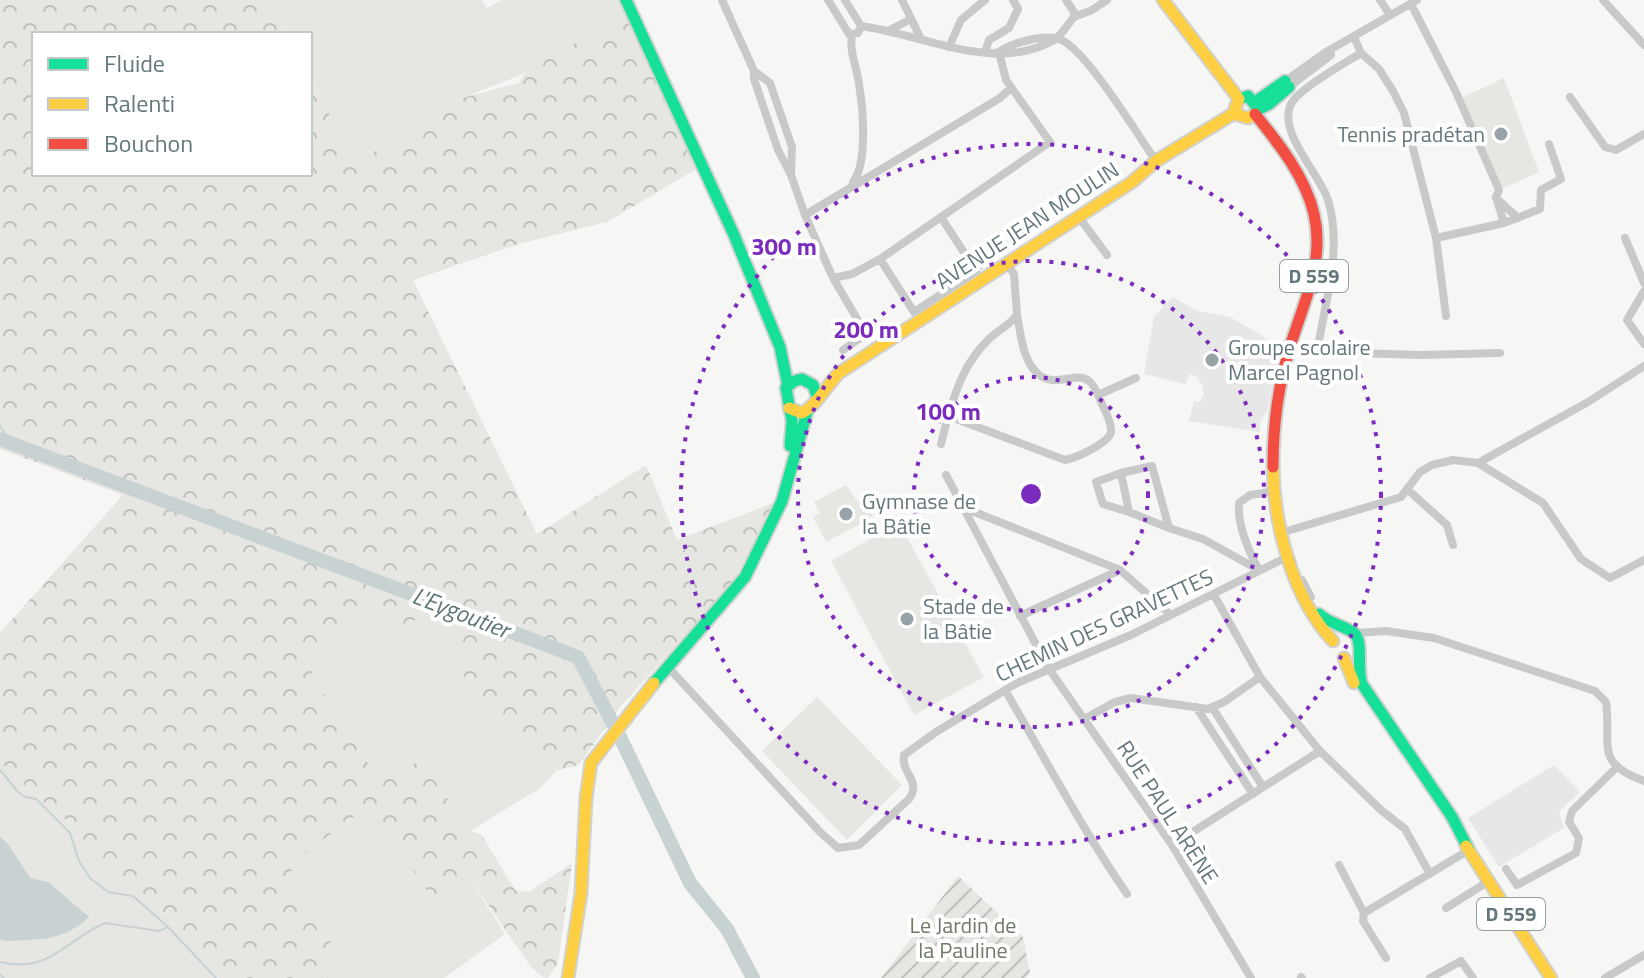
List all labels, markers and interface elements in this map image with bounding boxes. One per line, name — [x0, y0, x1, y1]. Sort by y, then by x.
legend — [32, 32, 312, 176]
text: Fluide — [104, 45, 165, 81]
text: Ralenti — [104, 85, 175, 121]
place label: Tennis pradétan — [1337, 117, 1485, 151]
text: Bouchon — [104, 125, 193, 161]
marker: Tennis pradétan — [1492, 125, 1510, 143]
street label: AVENUE JEAN MOULIN — [928, 153, 1126, 297]
text: 300 m — [751, 228, 817, 264]
road number: D 559 — [1280, 260, 1348, 292]
text: 200 m — [833, 311, 899, 347]
place label: Groupe scolaire Marcel Pagnol — [1228, 330, 1371, 389]
marker: Groupe scolaire Marcel Pagnol — [1203, 351, 1221, 369]
text: 100 m — [915, 393, 981, 429]
centre of rings — [1017, 480, 1045, 508]
place label: Gymnase de la Bâtie — [862, 484, 976, 543]
marker: Gymnase de la Bâtie — [837, 505, 855, 523]
street label: CHEMIN DES GRAVETTES — [989, 559, 1219, 691]
water label: L'Eygoutier — [408, 577, 518, 648]
place label: Stade de la Bâtie — [923, 589, 1004, 648]
marker: Stade de la Bâtie — [898, 610, 916, 628]
street label: RUE PAUL ARÈNE — [1109, 733, 1227, 891]
road number: D 559 — [1477, 898, 1545, 930]
park label: Le Jardin de la Pauline — [910, 908, 1016, 967]

